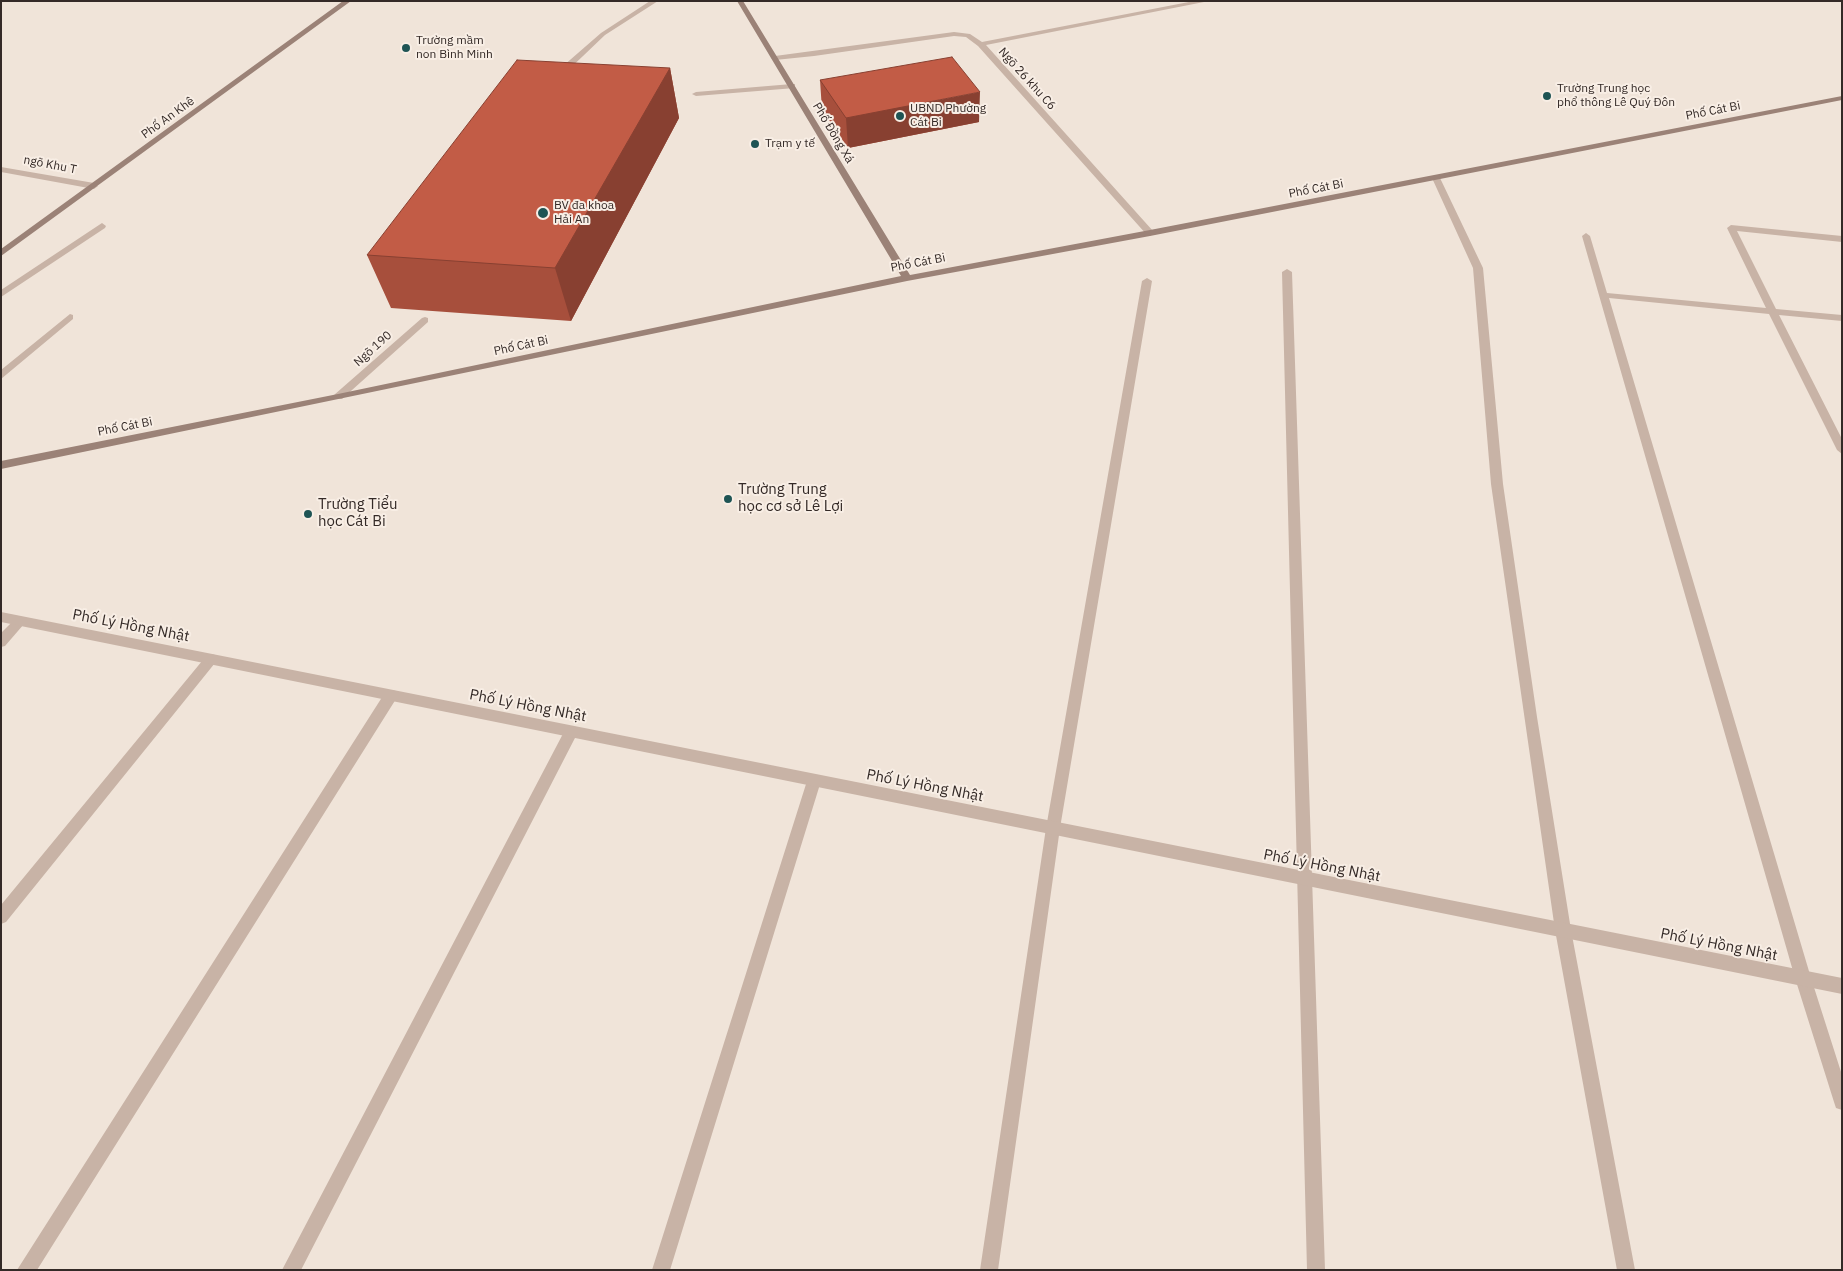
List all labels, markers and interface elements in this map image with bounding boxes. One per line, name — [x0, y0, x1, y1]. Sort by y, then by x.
place label: Trường mầm non Bình Minh — [416, 34, 493, 62]
marker: Trường mầm non Bình Minh — [400, 42, 412, 54]
street label: Ngõ 26 khu C6 — [995, 45, 1059, 113]
place label: Trường Trung học phổ thông Lê Quý Đôn — [1557, 82, 1675, 110]
marker: Trường Trung học phổ thông Lê Quý Đôn — [1541, 90, 1553, 102]
street label: Phố An Khê — [139, 94, 197, 142]
street label: Phố Cát Bi — [1684, 99, 1742, 123]
street label: Phố Đồng Xá — [809, 100, 857, 166]
place label: UBND Phường Cát Bi — [910, 102, 986, 130]
marker: UBND Phường Cát Bi — [894, 110, 906, 122]
place label: Trạm y tế — [765, 137, 815, 151]
marker: Trạm y tế — [749, 138, 761, 150]
street label: ngõ Khu T — [22, 153, 78, 177]
street label: Phố Cát Bi — [1287, 177, 1345, 201]
place label: BV đa khoa Hải An — [554, 199, 614, 227]
marker: BV đa khoa Hải An — [536, 206, 550, 220]
street label: Phố Cát Bi — [889, 251, 947, 275]
street label: Ngõ 190 — [351, 328, 395, 370]
street label: Phố Cát Bi — [492, 333, 550, 359]
street label: Phố Cát Bi — [96, 415, 154, 439]
place label: Trường Trung học cơ sở Lê Lợi — [738, 481, 843, 516]
marker: Trường Trung học cơ sở Lê Lợi — [722, 493, 734, 505]
place label: Trường Tiểu học Cát Bi — [318, 496, 397, 531]
marker: Trường Tiểu học Cát Bi — [302, 508, 314, 520]
street label: Phố Lý Hồng Nhật — [71, 606, 191, 646]
street label: Phố Lý Hồng Nhật — [468, 686, 588, 726]
street label: Phố Lý Hồng Nhật — [865, 766, 985, 806]
street label: Phố Lý Hồng Nhật — [1262, 846, 1382, 886]
street label: Phố Lý Hồng Nhật — [1659, 925, 1779, 965]

